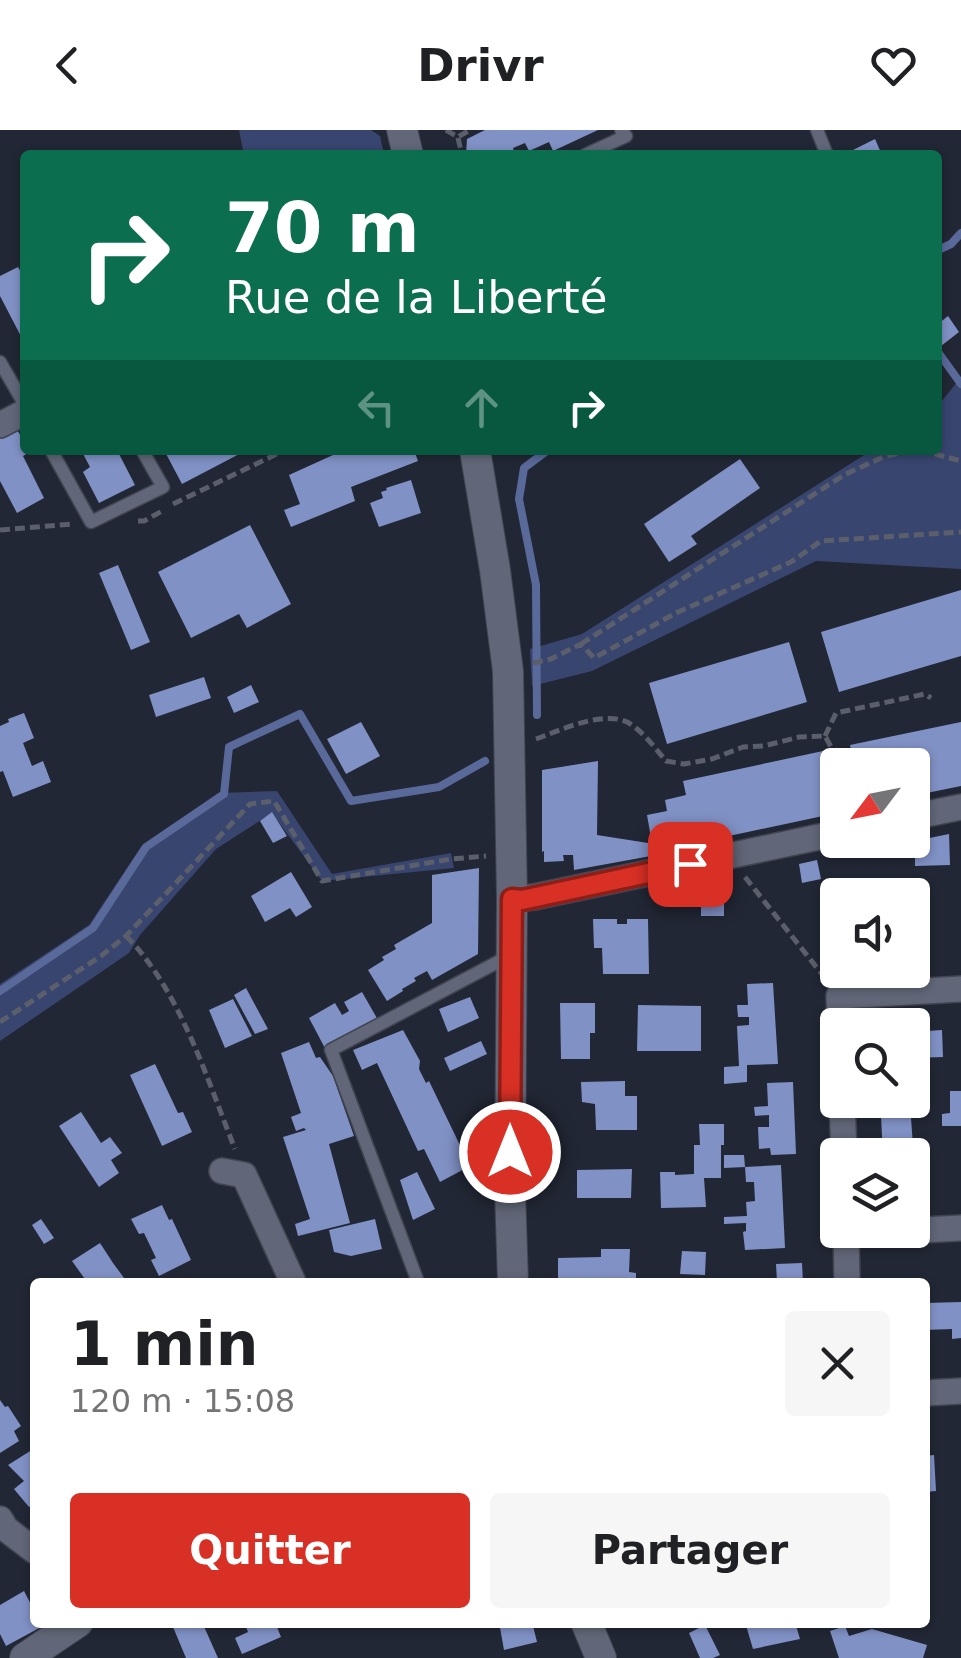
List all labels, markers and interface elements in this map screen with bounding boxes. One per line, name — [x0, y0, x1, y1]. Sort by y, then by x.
icon: back — [40, 38, 95, 93]
icon: heart — [866, 38, 921, 93]
text: Drivr — [417, 39, 544, 92]
text: 70 m — [225, 187, 420, 269]
icon: right — [60, 190, 190, 320]
text: Rue de la Liberté — [225, 271, 607, 324]
icon: left — [349, 380, 404, 435]
icon: ahead — [454, 380, 509, 435]
icon: right — [559, 380, 614, 435]
north arrow — [820, 748, 930, 858]
map controls — [820, 748, 930, 1248]
pin — [648, 822, 733, 907]
icon: arrive — [663, 837, 718, 892]
button: sound — [820, 878, 930, 988]
button: search — [820, 1008, 930, 1118]
position arrow — [458, 1100, 562, 1204]
button: layers — [820, 1138, 930, 1248]
text: 1 min — [70, 1309, 258, 1379]
button: close — [785, 1311, 890, 1416]
text: 120 m · 15:08 — [70, 1382, 295, 1420]
button: Quitter — [70, 1493, 470, 1608]
button: Partager — [490, 1493, 890, 1608]

